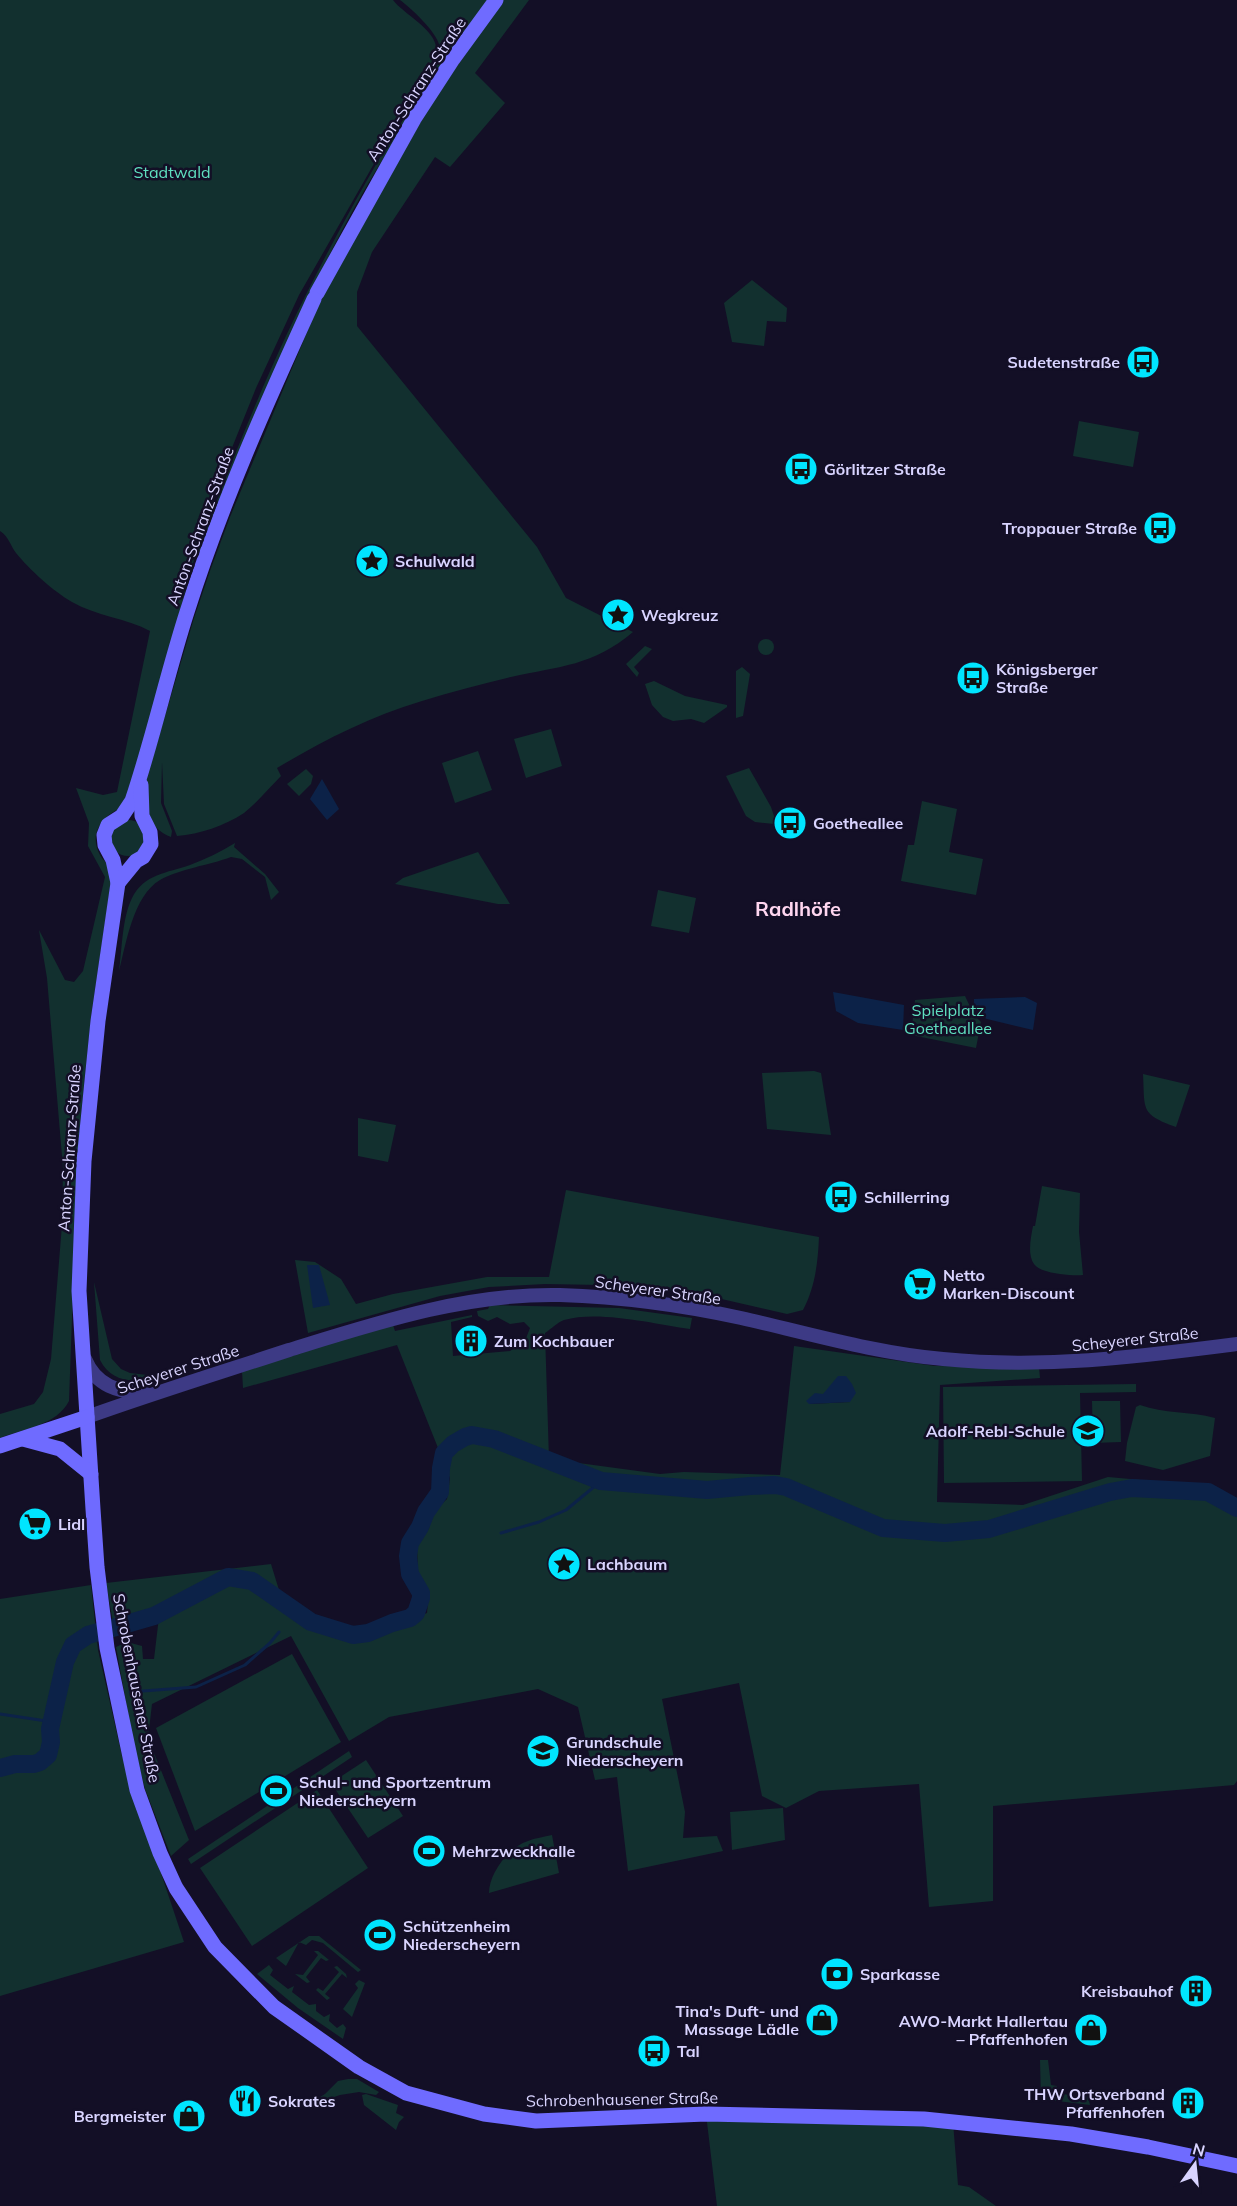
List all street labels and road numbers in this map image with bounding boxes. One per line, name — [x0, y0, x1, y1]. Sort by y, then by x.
street label: Anton-Schranz-Straße — [362, 13, 470, 165]
street label: Anton-Schranz-Straße — [162, 444, 238, 608]
street label: Anton-Schranz-Straße — [53, 1064, 85, 1232]
street label: Scheyerer Straße — [594, 1271, 722, 1309]
street label: Scheyerer Straße — [1071, 1322, 1199, 1356]
street label: Scheyerer Straße — [114, 1340, 242, 1398]
street label: Schrobenhausener Straße — [109, 1592, 165, 1784]
street label: Schrobenhausener Straße — [526, 2087, 718, 2111]

